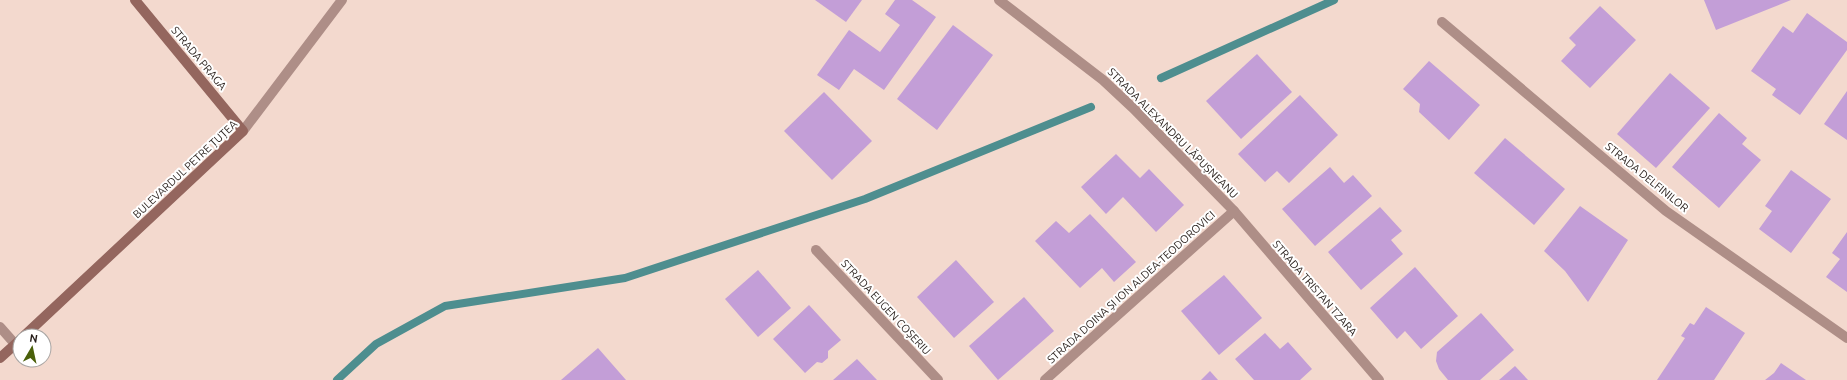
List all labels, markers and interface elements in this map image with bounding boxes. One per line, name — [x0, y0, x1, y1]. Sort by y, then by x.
street label: STRADA PRAGA — [169, 24, 229, 93]
street label: STRADA ALEXANDRU LĂPUȘNEANU — [1106, 66, 1240, 200]
street label: BULEVARDUL PETRE ȚUȚEA — [131, 117, 240, 220]
street label: STRADA DELFINILOR — [1603, 140, 1691, 214]
street label: STRADA DOINA ȘI ION ALDEA-TEODOROVICI — [1045, 209, 1217, 365]
street label: STRADA TRISTAN TZARA — [1270, 238, 1360, 339]
street label: STRADA EUGEN COȘERIU — [839, 257, 933, 357]
north arrow — [12, 328, 52, 368]
text: N — [29, 332, 39, 345]

